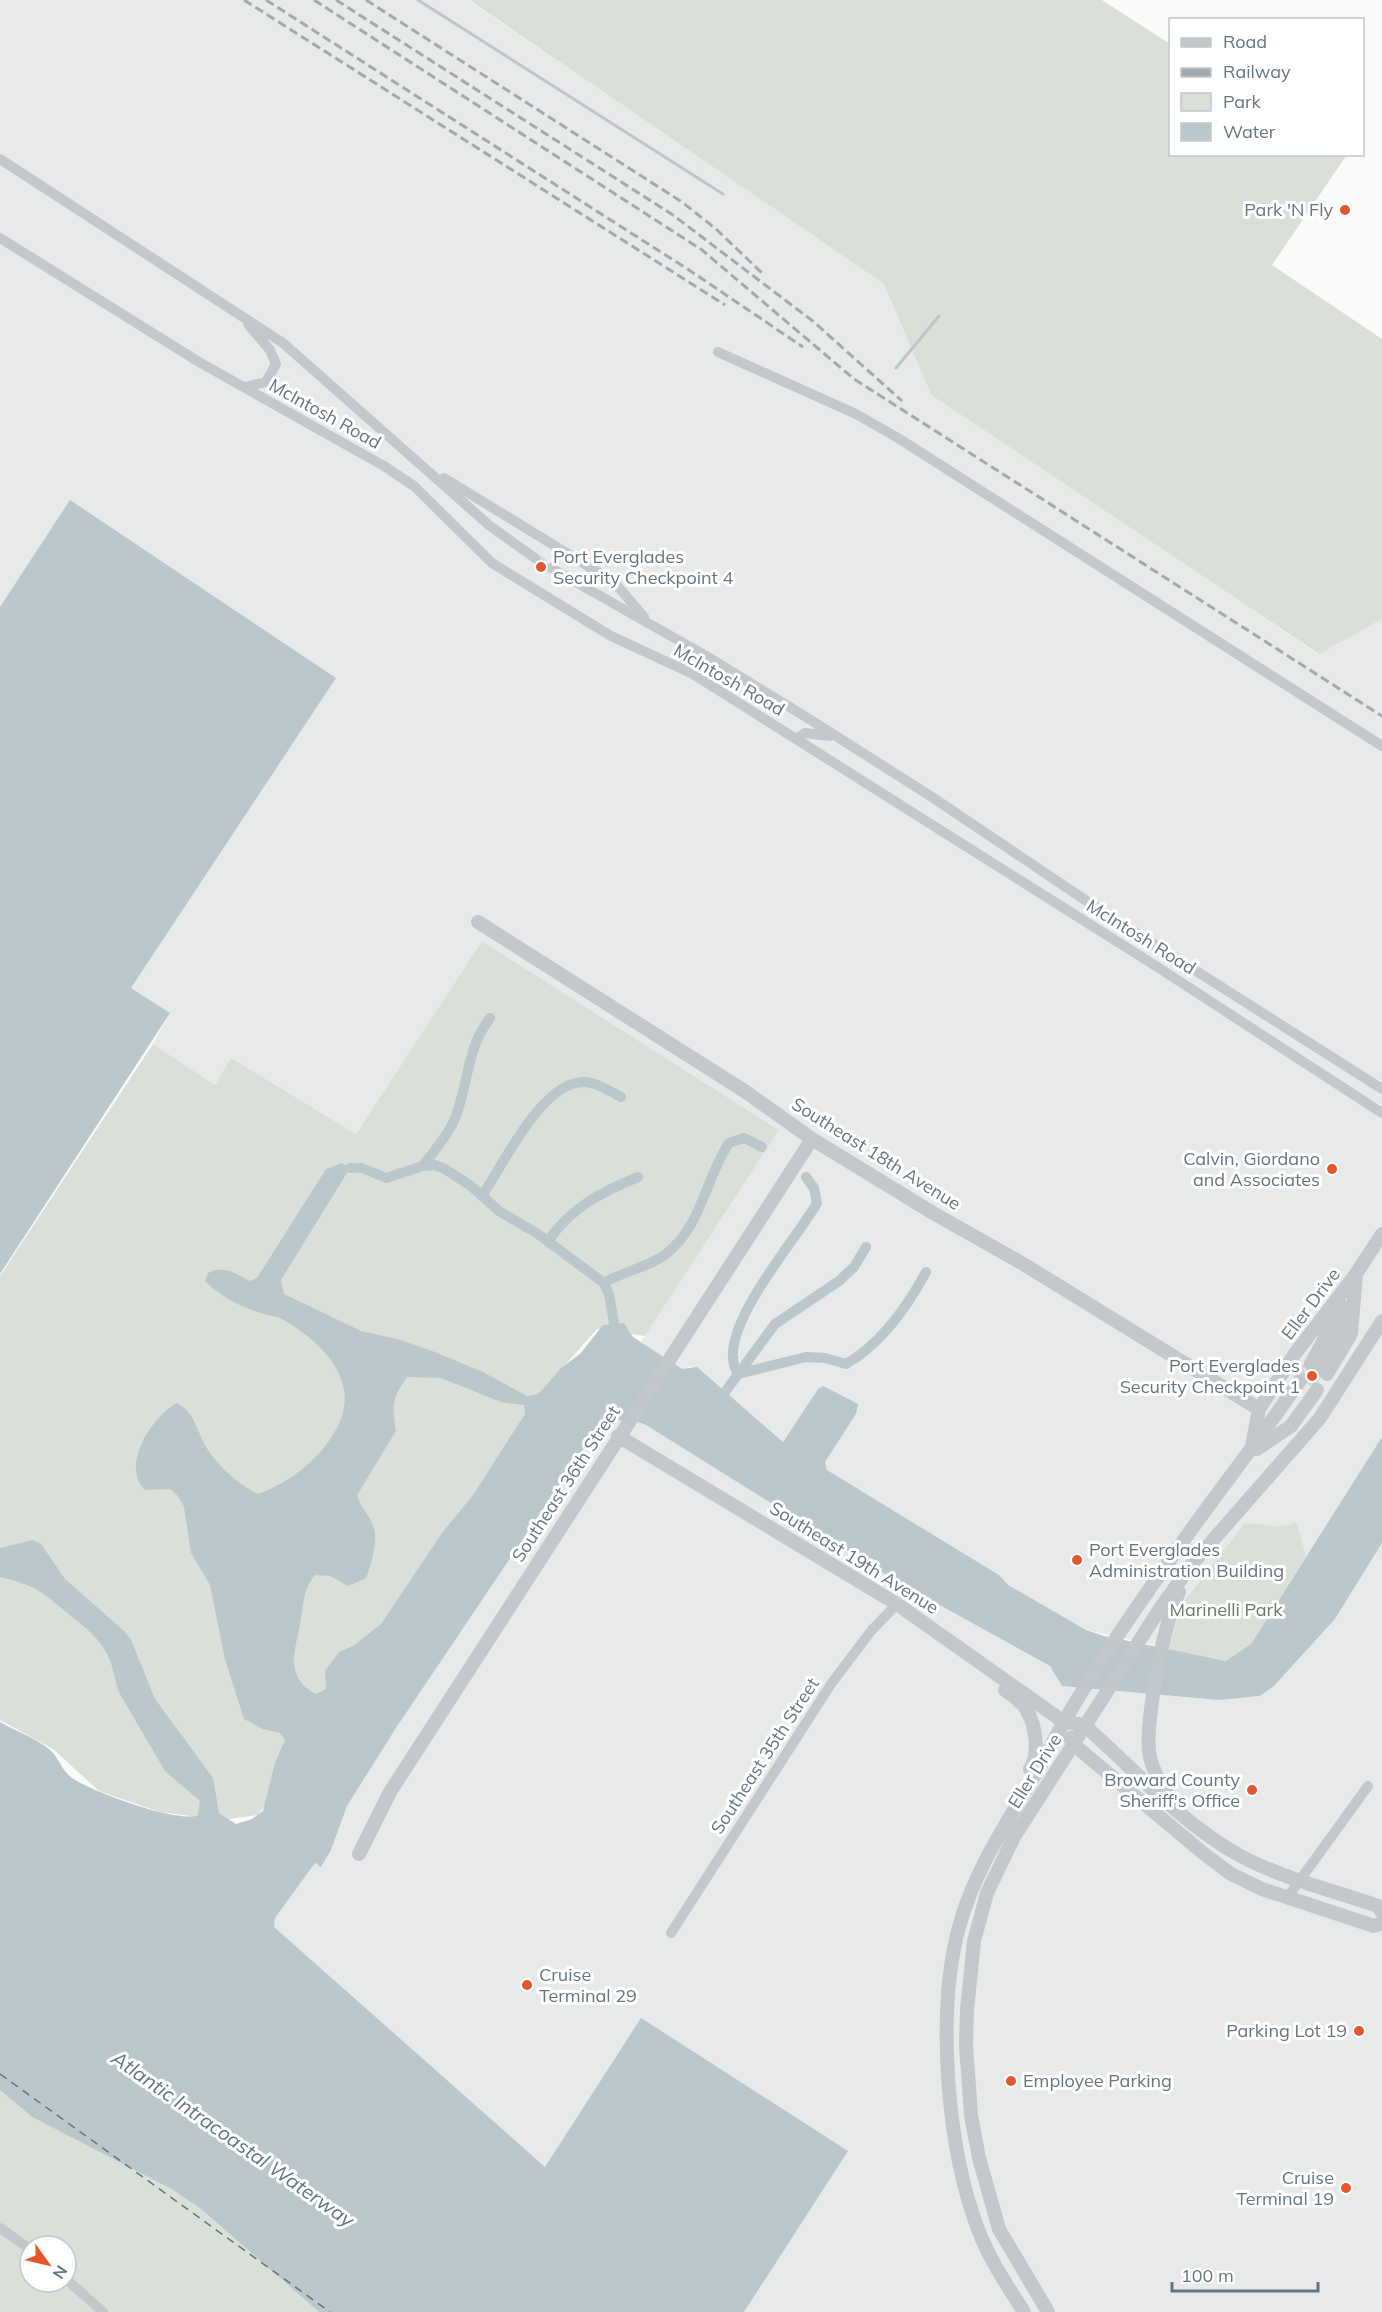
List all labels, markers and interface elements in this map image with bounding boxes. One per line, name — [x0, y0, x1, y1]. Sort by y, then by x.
legend — [1169, 18, 1364, 156]
text: Road — [1223, 30, 1267, 53]
text: Railway — [1223, 60, 1291, 83]
text: Park — [1223, 90, 1262, 113]
text: Water — [1223, 120, 1276, 143]
place label: Park 'N Fly — [1244, 198, 1333, 221]
marker: Park 'N Fly — [1338, 203, 1352, 217]
street label: McIntosh Road — [265, 373, 385, 454]
place label: Port Everglades Security Checkpoint 4 — [553, 545, 734, 589]
marker: Port Everglades Security Checkpoint 4 — [534, 560, 548, 574]
street label: McIntosh Road — [670, 639, 789, 721]
street label: McIntosh Road — [1082, 894, 1200, 979]
street label: Southeast 18th Avenue — [787, 1092, 965, 1215]
place label: Calvin, Giordano and Associates — [1183, 1147, 1320, 1191]
marker: Calvin, Giordano and Associates — [1325, 1162, 1339, 1176]
street label: Eller Drive — [1276, 1263, 1345, 1344]
place label: Port Everglades Security Checkpoint 1 — [1120, 1354, 1300, 1398]
marker: Port Everglades Security Checkpoint 1 — [1305, 1369, 1319, 1383]
street label: Southeast 36th Street — [506, 1401, 625, 1566]
street label: Southeast 19th Avenue — [765, 1496, 943, 1619]
place label: Port Everglades Administration Building — [1089, 1538, 1284, 1582]
marker: Port Everglades Administration Building — [1070, 1553, 1084, 1567]
park label: Marinelli Park — [1170, 1598, 1283, 1621]
street label: Southeast 35th Street — [705, 1673, 824, 1838]
street label: Eller Drive — [1003, 1729, 1066, 1812]
place label: Broward County Sheriff's Office — [1104, 1768, 1240, 1812]
marker: Broward County Sheriff's Office — [1245, 1783, 1259, 1797]
place label: Cruise Terminal 29 — [539, 1963, 637, 2007]
marker: Cruise Terminal 29 — [520, 1978, 534, 1992]
place label: Parking Lot 19 — [1226, 2019, 1347, 2042]
marker: Parking Lot 19 — [1352, 2024, 1366, 2038]
water label: Atlantic Intracoastal Waterway — [106, 2045, 360, 2233]
place label: Employee Parking — [1023, 2069, 1172, 2092]
marker: Employee Parking — [1004, 2074, 1018, 2088]
place label: Cruise Terminal 19 — [1236, 2166, 1334, 2210]
marker: Cruise Terminal 19 — [1339, 2181, 1353, 2195]
north arrow — [18, 2234, 78, 2294]
scale bar — [1172, 2255, 1318, 2293]
text: N — [49, 2262, 72, 2283]
text: 100 m — [1181, 2264, 1234, 2287]

